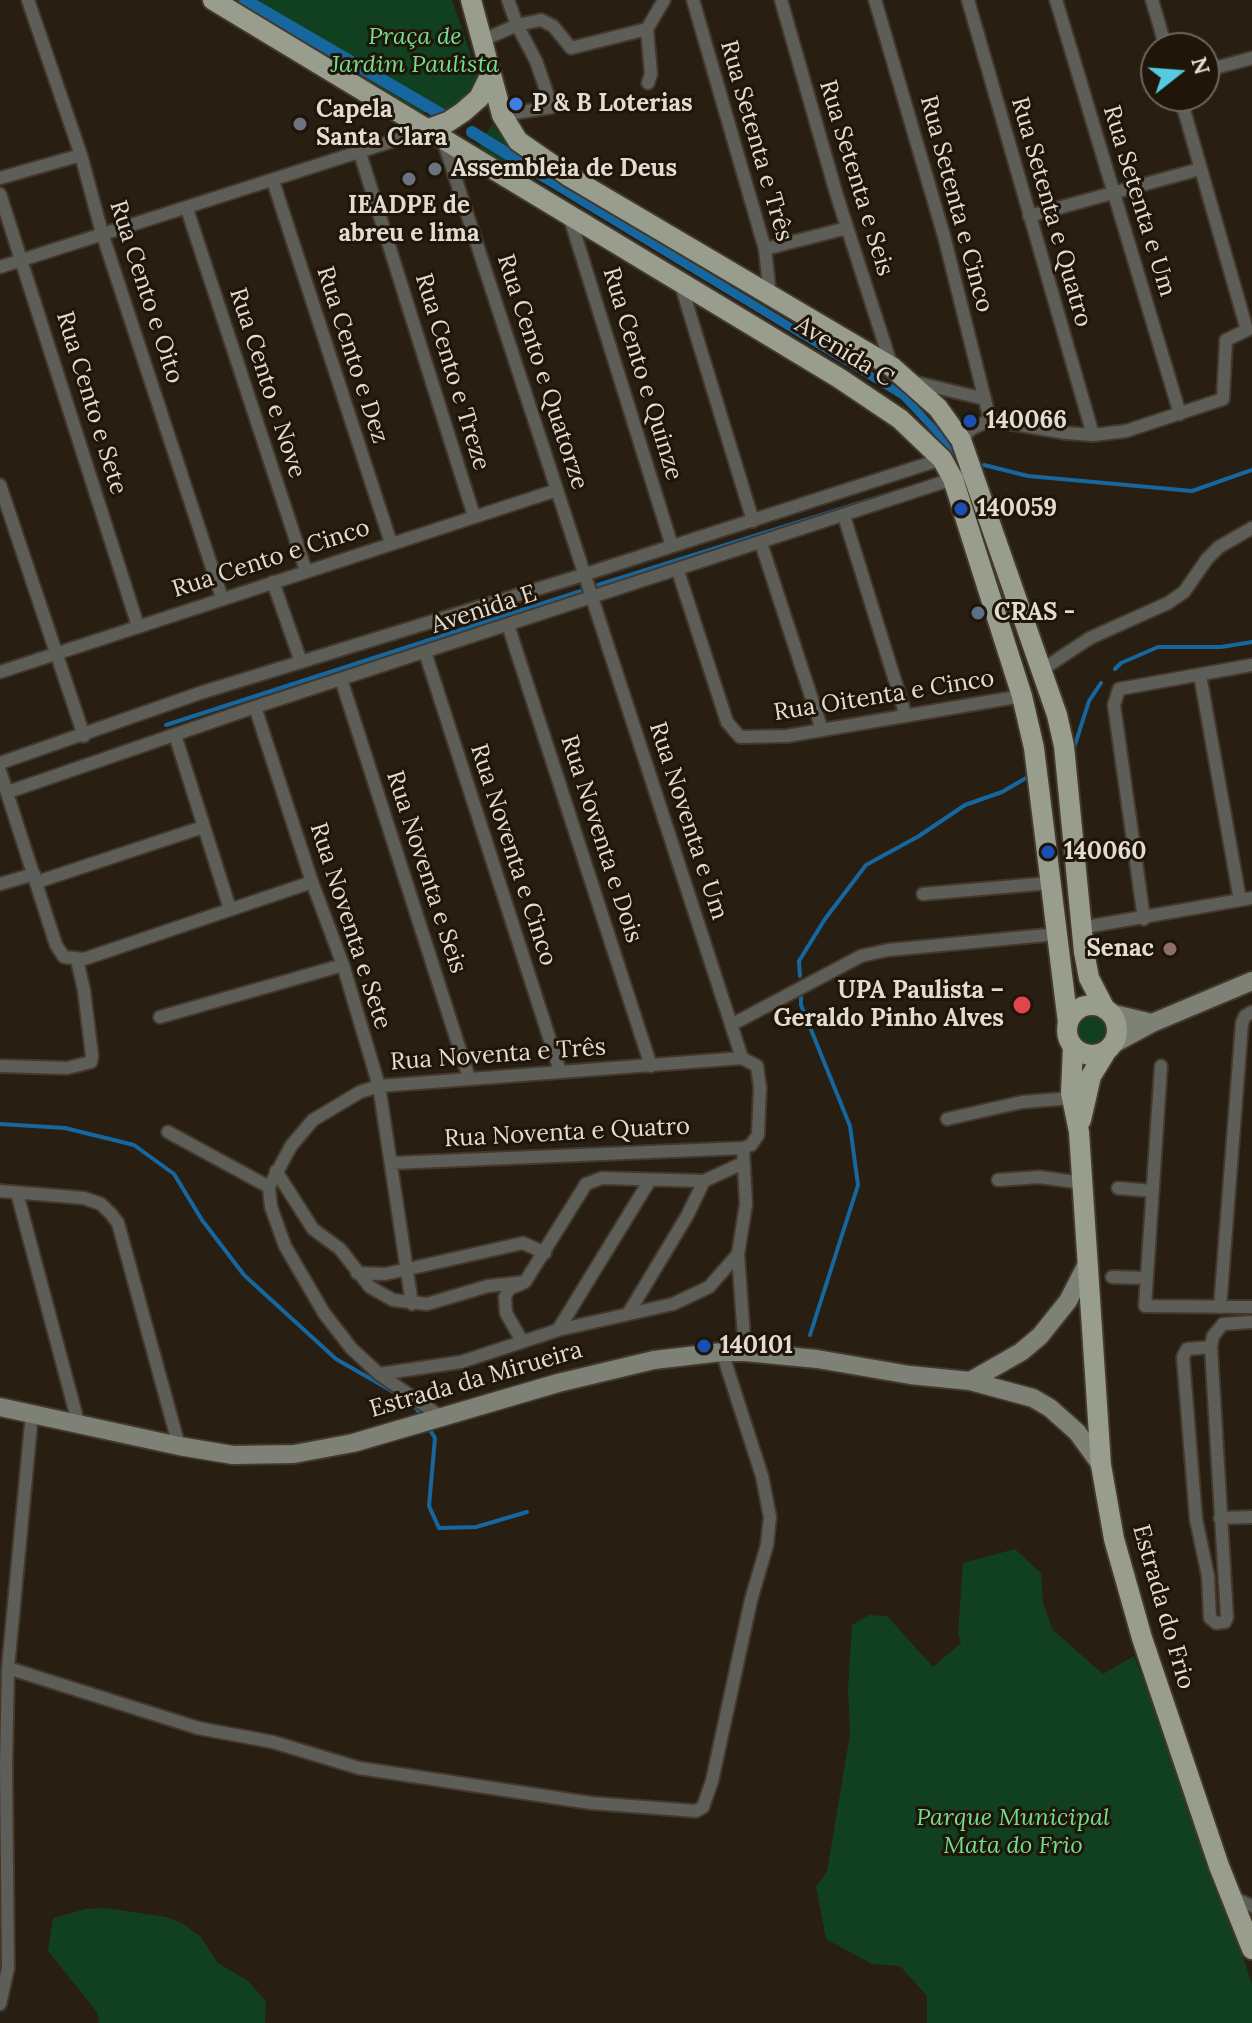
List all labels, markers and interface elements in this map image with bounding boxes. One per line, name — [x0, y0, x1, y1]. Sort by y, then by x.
park label: Praça de Jardim Paulista — [331, 23, 499, 79]
north arrow — [1140, 32, 1220, 112]
street label: Rua Setenta e Três — [714, 37, 798, 245]
text: N — [1185, 53, 1217, 78]
street label: Rua Setenta e Seis — [813, 77, 899, 279]
place label: P & B Loterias — [532, 90, 693, 118]
street label: Rua Setenta e Cinco — [913, 92, 999, 316]
street label: Rua Setenta e Quatro — [1004, 94, 1098, 330]
marker: P & B Loterias — [507, 95, 525, 113]
place label: Capela Santa Clara — [316, 96, 447, 152]
street label: Rua Setenta e Um — [1096, 102, 1182, 300]
marker: Capela Santa Clara — [291, 115, 309, 133]
place label: Assembleia de Deus — [451, 155, 677, 183]
marker: Assembleia de Deus — [426, 160, 444, 178]
marker: IEADPE de abreu e lima — [400, 170, 418, 188]
place label: IEADPE de abreu e lima — [339, 192, 479, 248]
street label: Rua Cento e Oito — [103, 197, 189, 387]
street label: Rua Cento e Quatorze — [490, 251, 594, 493]
street label: Rua Cento e Dez — [310, 263, 394, 447]
street label: Rua Cento e Quinze — [596, 264, 688, 484]
street label: Rua Cento e Treze — [408, 270, 496, 474]
street label: Rua Cento e Nove — [223, 284, 311, 482]
street label: Rua Cento e Sete — [49, 308, 133, 498]
street label: Avenida C — [789, 310, 899, 394]
place label: 140066 — [986, 407, 1067, 435]
marker: 140066 — [961, 412, 979, 430]
place label: 140059 — [977, 495, 1057, 523]
marker: 140059 — [952, 500, 970, 518]
street label: Rua Cento e Cinco — [169, 513, 373, 605]
street label: Avenida E — [428, 579, 540, 641]
place label: CRAS - — [994, 599, 1075, 627]
marker: CRAS - — [969, 604, 987, 622]
street label: Rua Oitenta e Cinco — [772, 664, 996, 728]
street label: Rua Noventa e Um — [642, 718, 734, 924]
street label: Rua Noventa e Dois — [554, 732, 648, 946]
street label: Rua Noventa e Cinco — [464, 740, 562, 970]
street label: Rua Noventa e Seis — [380, 767, 472, 977]
street label: Rua Noventa e Sete — [303, 819, 397, 1033]
place label: 140060 — [1064, 838, 1146, 866]
marker: 140060 — [1039, 843, 1057, 861]
place label: Senac — [1086, 935, 1154, 963]
marker: Senac — [1161, 940, 1179, 958]
place label: UPA Paulista – Geraldo Pinho Alves — [774, 977, 1004, 1033]
marker: UPA Paulista – Geraldo Pinho Alves — [1011, 994, 1033, 1016]
street label: Rua Noventa e Três — [389, 1033, 607, 1077]
street label: Rua Noventa e Quatro — [443, 1112, 691, 1154]
place label: 140101 — [720, 1332, 793, 1360]
street label: Estrada da Mirueira — [366, 1336, 586, 1424]
marker: 140101 — [695, 1337, 713, 1355]
street label: Estrada do Frio — [1126, 1521, 1200, 1693]
park label: Parque Municipal Mata do Frio — [916, 1804, 1110, 1860]

